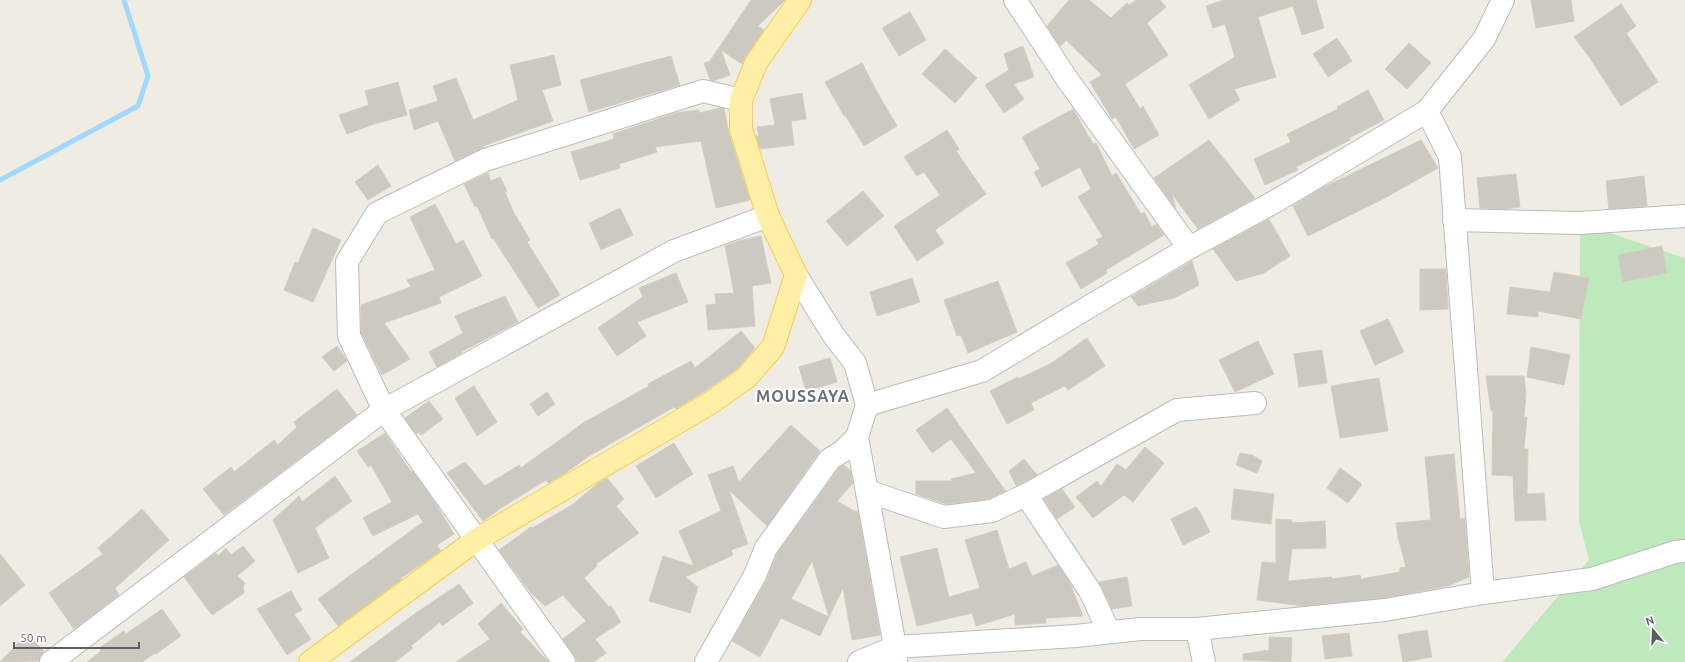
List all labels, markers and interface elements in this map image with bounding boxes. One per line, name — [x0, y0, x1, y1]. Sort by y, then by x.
district label: MOUSSAYA — [756, 387, 850, 405]
north arrow — [1633, 610, 1673, 650]
text: N — [1644, 614, 1656, 628]
scale bar — [14, 624, 139, 650]
text: 50 m — [20, 631, 47, 644]

